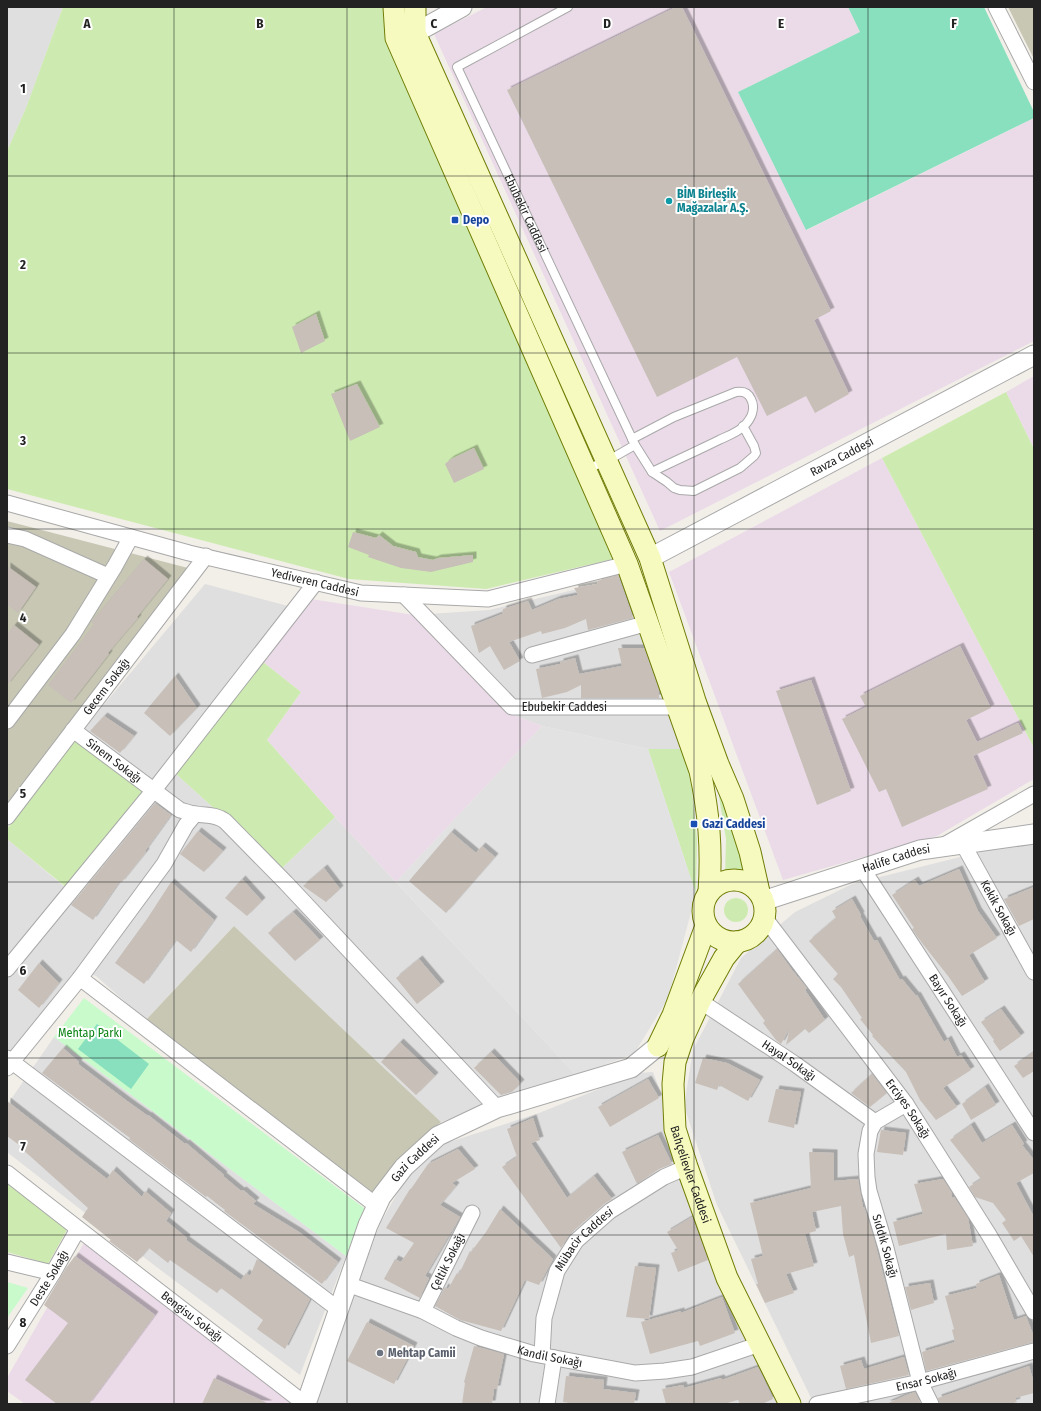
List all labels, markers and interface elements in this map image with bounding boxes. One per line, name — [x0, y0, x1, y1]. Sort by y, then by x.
text: A — [82, 16, 91, 31]
text: B — [256, 16, 264, 31]
text: C — [431, 16, 438, 31]
text: D — [603, 16, 611, 31]
text: E — [778, 16, 784, 31]
text: F — [951, 16, 957, 31]
text: 1 — [20, 81, 26, 96]
street label: Ebubekir Caddesi — [501, 172, 550, 255]
place label: BİM Birleşik Mağazalar A.Ş. — [677, 186, 749, 216]
marker: BİM Birleşik Mağazalar A.Ş. — [664, 196, 674, 206]
place label: Depo — [463, 213, 490, 227]
marker: Depo — [450, 215, 460, 225]
text: 2 — [19, 257, 26, 272]
text: 3 — [19, 433, 26, 448]
street label: Ravza Caddesi — [808, 434, 876, 479]
street label: Yediveren Caddesi — [270, 565, 360, 599]
text: 4 — [20, 610, 27, 625]
street label: Gecem Sokağı — [80, 655, 133, 718]
street label: Ebubekir Caddesi — [522, 700, 607, 714]
street label: Sinem Sokağı — [83, 735, 144, 786]
text: 5 — [20, 786, 26, 801]
place label: Gazi Caddesi — [702, 817, 765, 831]
marker: Gazi Caddesi — [689, 819, 699, 829]
street label: Halife Caddesi — [860, 842, 931, 875]
street label: Kekik Sokağı — [977, 878, 1019, 938]
text: 6 — [20, 963, 27, 978]
street label: Bayır Sokağı — [926, 972, 970, 1029]
park label: Mehtap Parkı — [58, 1026, 122, 1040]
street label: Hayal Sokağı — [759, 1037, 819, 1084]
street label: Erciyes Sokağı — [883, 1076, 933, 1141]
street label: Bahçelievler Caddesi — [667, 1124, 714, 1225]
street label: Gazi Caddesi — [388, 1132, 442, 1185]
text: 7 — [20, 1139, 26, 1154]
street label: Mübacir Caddesi — [552, 1204, 615, 1273]
street label: Sıddık Sokağı — [869, 1213, 900, 1279]
street label: Çeltik Sokağı — [427, 1231, 468, 1293]
street label: Deste Sokağı — [27, 1248, 71, 1309]
street label: Bengisu Sokağı — [158, 1288, 225, 1345]
text: 8 — [20, 1315, 27, 1330]
street label: Kandil Sokağı — [516, 1342, 583, 1370]
place label: Mehtap Camii — [388, 1346, 456, 1360]
marker: Mehtap Camii — [375, 1348, 385, 1358]
street label: Ensar Sokağı — [895, 1365, 958, 1394]

